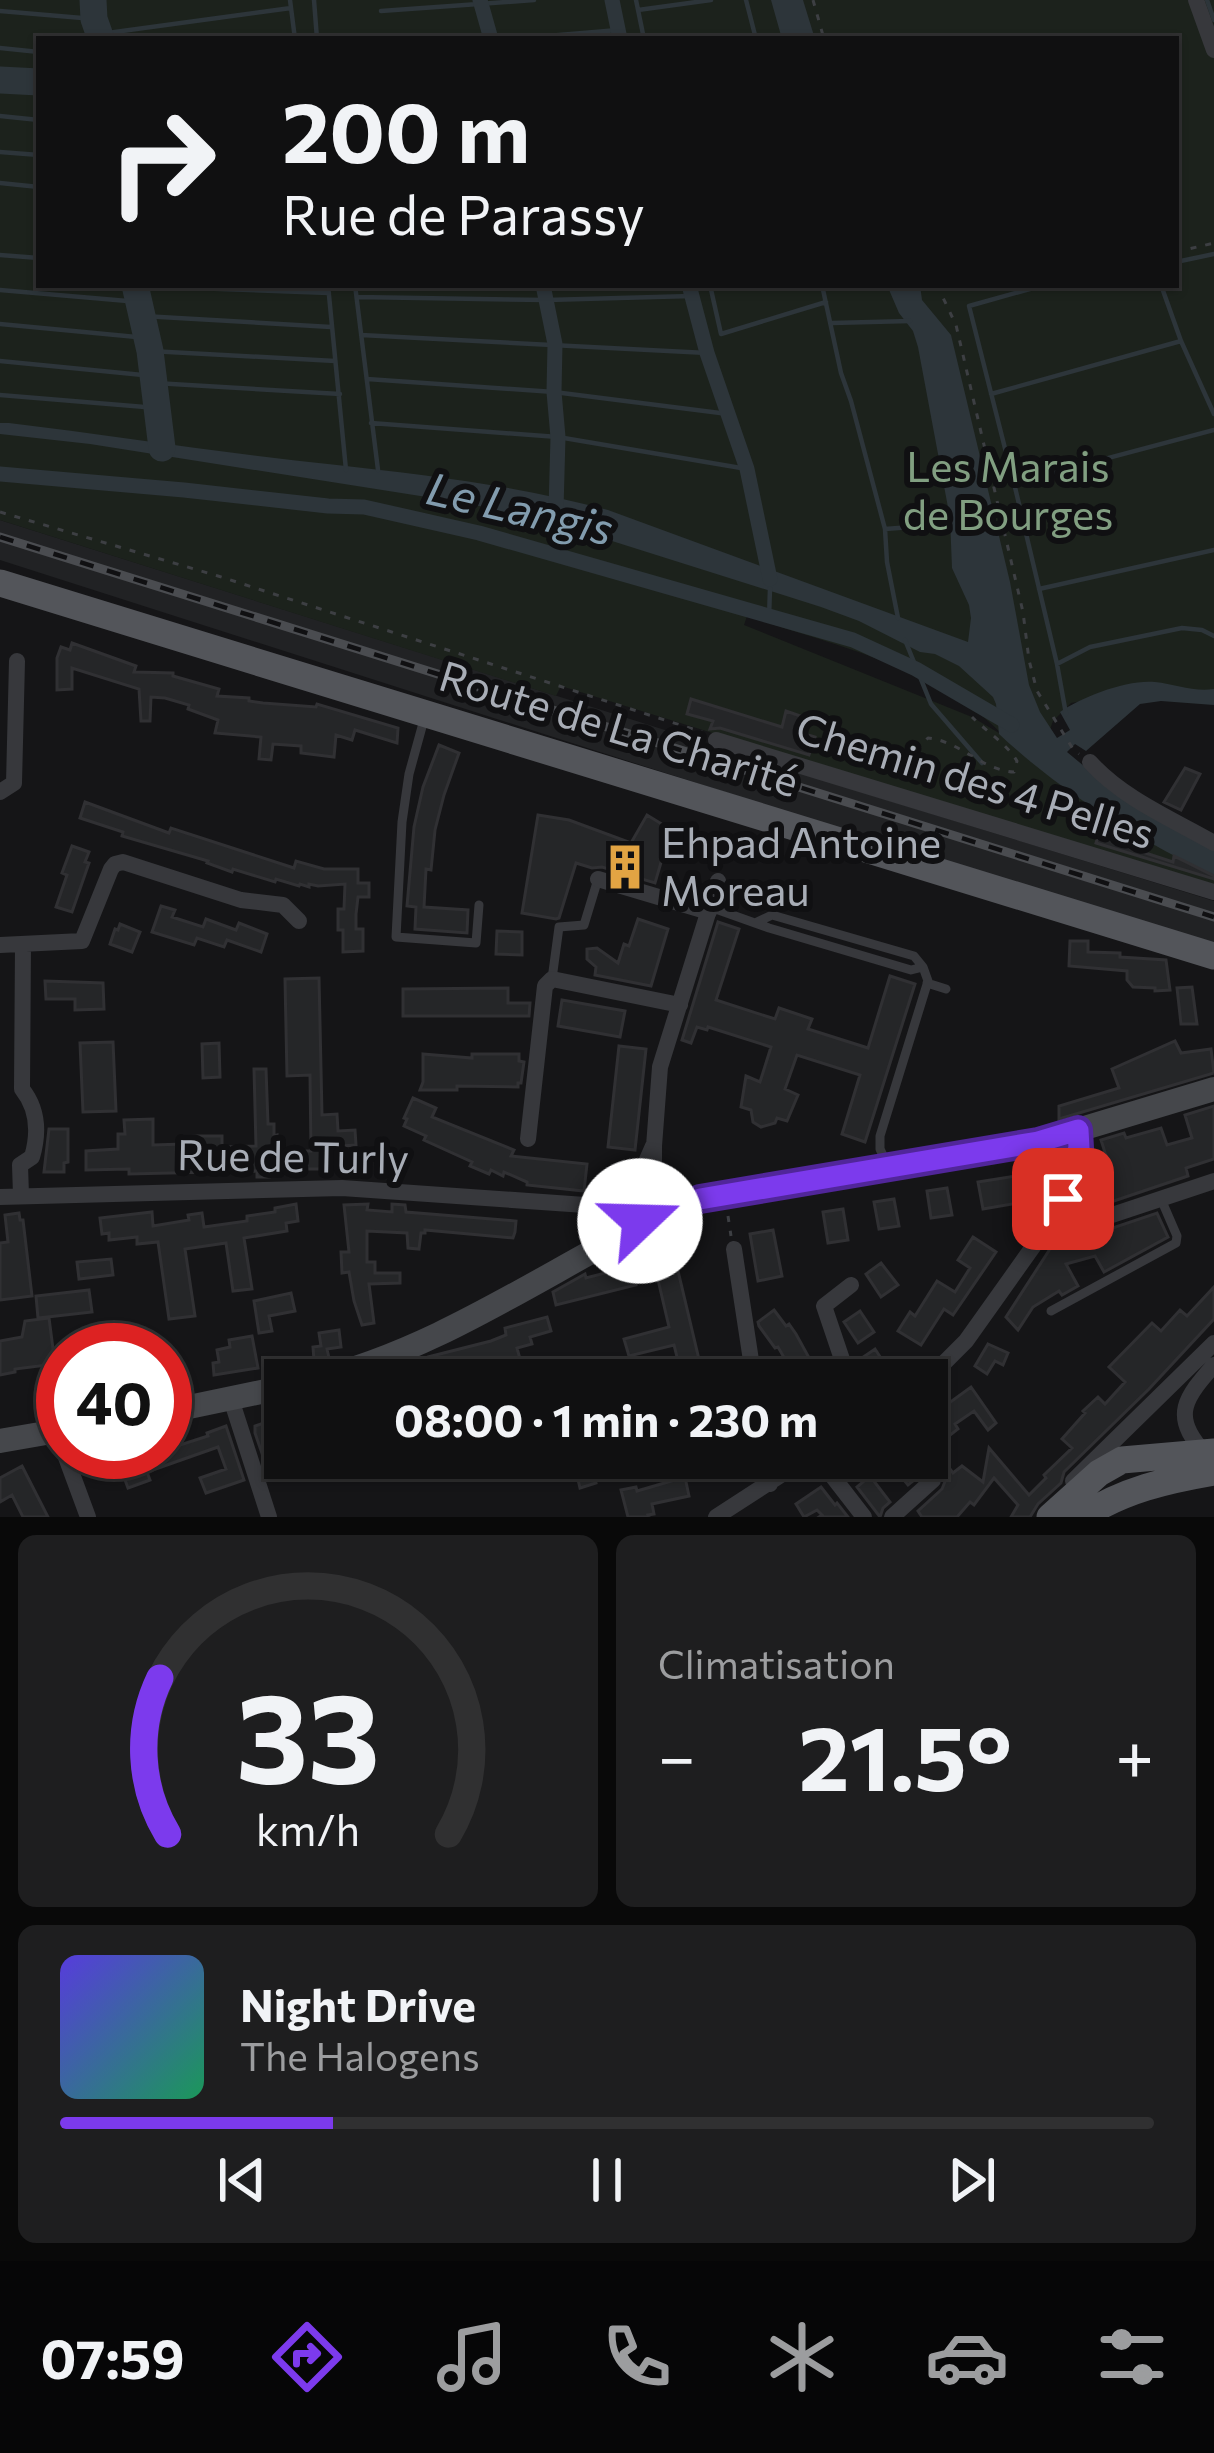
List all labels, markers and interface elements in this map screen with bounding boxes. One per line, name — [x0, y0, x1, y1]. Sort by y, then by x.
text: 200 m — [282, 78, 530, 180]
icon: right — [84, 84, 240, 240]
text: Rue de Parassy — [282, 180, 645, 246]
park label: Les Marais de Bourges — [903, 439, 1113, 539]
water label: Le Langis — [422, 458, 619, 555]
street label: Route de La Charité — [434, 648, 805, 806]
street label: Chemin des 4 Pelles — [790, 700, 1161, 858]
place label: Ehpad Antoine Moreau — [661, 815, 941, 915]
building icon: Ehpad Antoine Moreau — [600, 842, 650, 892]
street label: Rue de Turly — [177, 1127, 410, 1183]
pin — [1012, 1148, 1114, 1250]
position arrow — [577, 1158, 703, 1284]
icon: arrive — [1030, 1166, 1096, 1232]
speed limit sign: 40 — [36, 1323, 192, 1479]
text: 08:00 · 1 min · 230 m — [394, 1391, 818, 1446]
text: Climatisation — [658, 1639, 895, 1687]
text: 33 — [236, 1656, 380, 1809]
text: 21.5° — [798, 1699, 1012, 1810]
text: − — [658, 1714, 696, 1795]
text: + — [1115, 1714, 1154, 1795]
text: km/h — [256, 1802, 360, 1855]
text: Night Drive — [240, 1976, 476, 2031]
text: The Halogens — [240, 2031, 480, 2079]
icon: previous — [209, 2147, 275, 2213]
icon: pause — [574, 2147, 640, 2213]
icon: next — [939, 2147, 1005, 2213]
icon: directions — [265, 2315, 349, 2399]
icon: music — [430, 2315, 514, 2399]
icon: phone — [595, 2315, 679, 2399]
icon: climate — [760, 2315, 844, 2399]
icon: car — [925, 2315, 1009, 2399]
icon: filters — [1090, 2315, 1174, 2399]
text: 07:59 — [40, 2324, 185, 2390]

